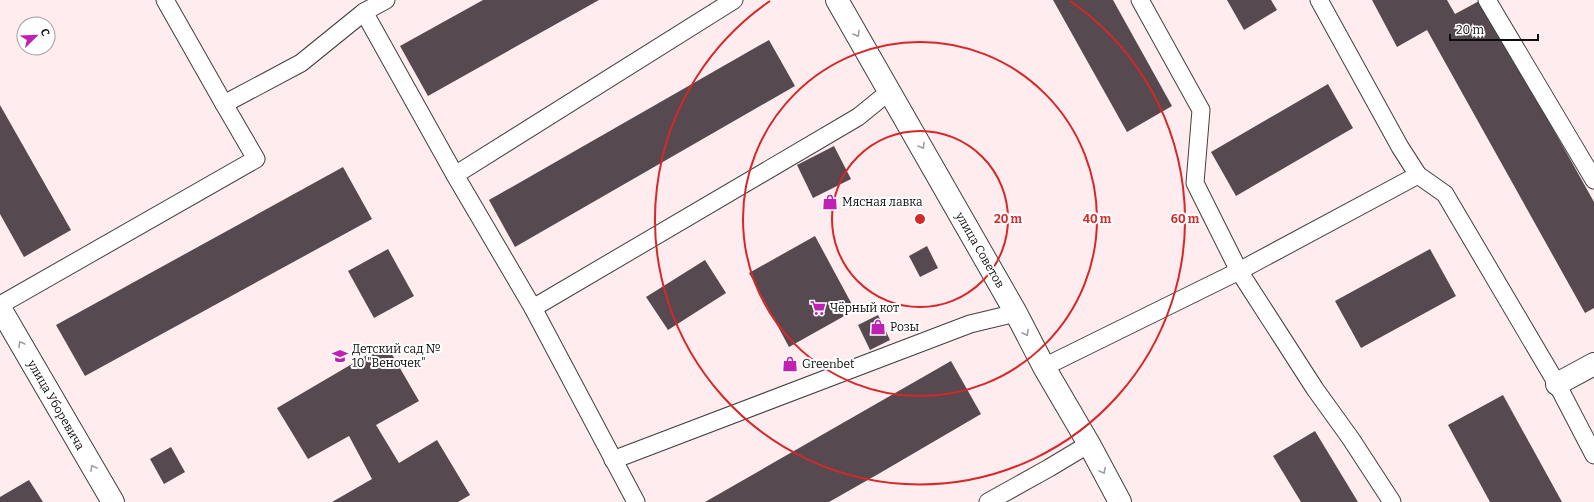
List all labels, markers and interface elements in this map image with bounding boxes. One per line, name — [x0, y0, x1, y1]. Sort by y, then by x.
north arrow — [16, 16, 56, 56]
scale bar — [1450, 16, 1538, 42]
text: 20 m — [1456, 23, 1485, 37]
text: С — [37, 27, 52, 38]
one-way arrow — [852, 30, 859, 37]
one-way arrow — [917, 142, 924, 149]
shop icon: Мясная лавка — [821, 193, 839, 211]
place label: Мясная лавка — [842, 195, 923, 209]
street label: улица Советов — [952, 209, 1007, 290]
centre of rings — [913, 212, 927, 226]
text: 20 m — [994, 212, 1023, 226]
text: 40 m — [1083, 212, 1112, 226]
text: 60 m — [1171, 212, 1200, 226]
supermarket icon: Чёрный кот — [809, 299, 827, 317]
place label: Чёрный кот — [830, 301, 899, 315]
shop icon: Розы — [869, 318, 887, 336]
place label: Розы — [890, 320, 920, 334]
one-way arrow — [1021, 329, 1029, 336]
one-way arrow — [18, 341, 25, 348]
place label: Детский сад № 10 "Веночек" — [352, 342, 441, 370]
school or university icon: Детский сад № 10 "Веночек" — [331, 347, 349, 365]
shop icon: Greenbet — [781, 355, 799, 373]
street label: улица Уборевича — [24, 357, 88, 453]
place label: Greenbet — [802, 357, 855, 371]
one-way arrow — [91, 465, 98, 472]
one-way arrow — [1099, 467, 1106, 474]

